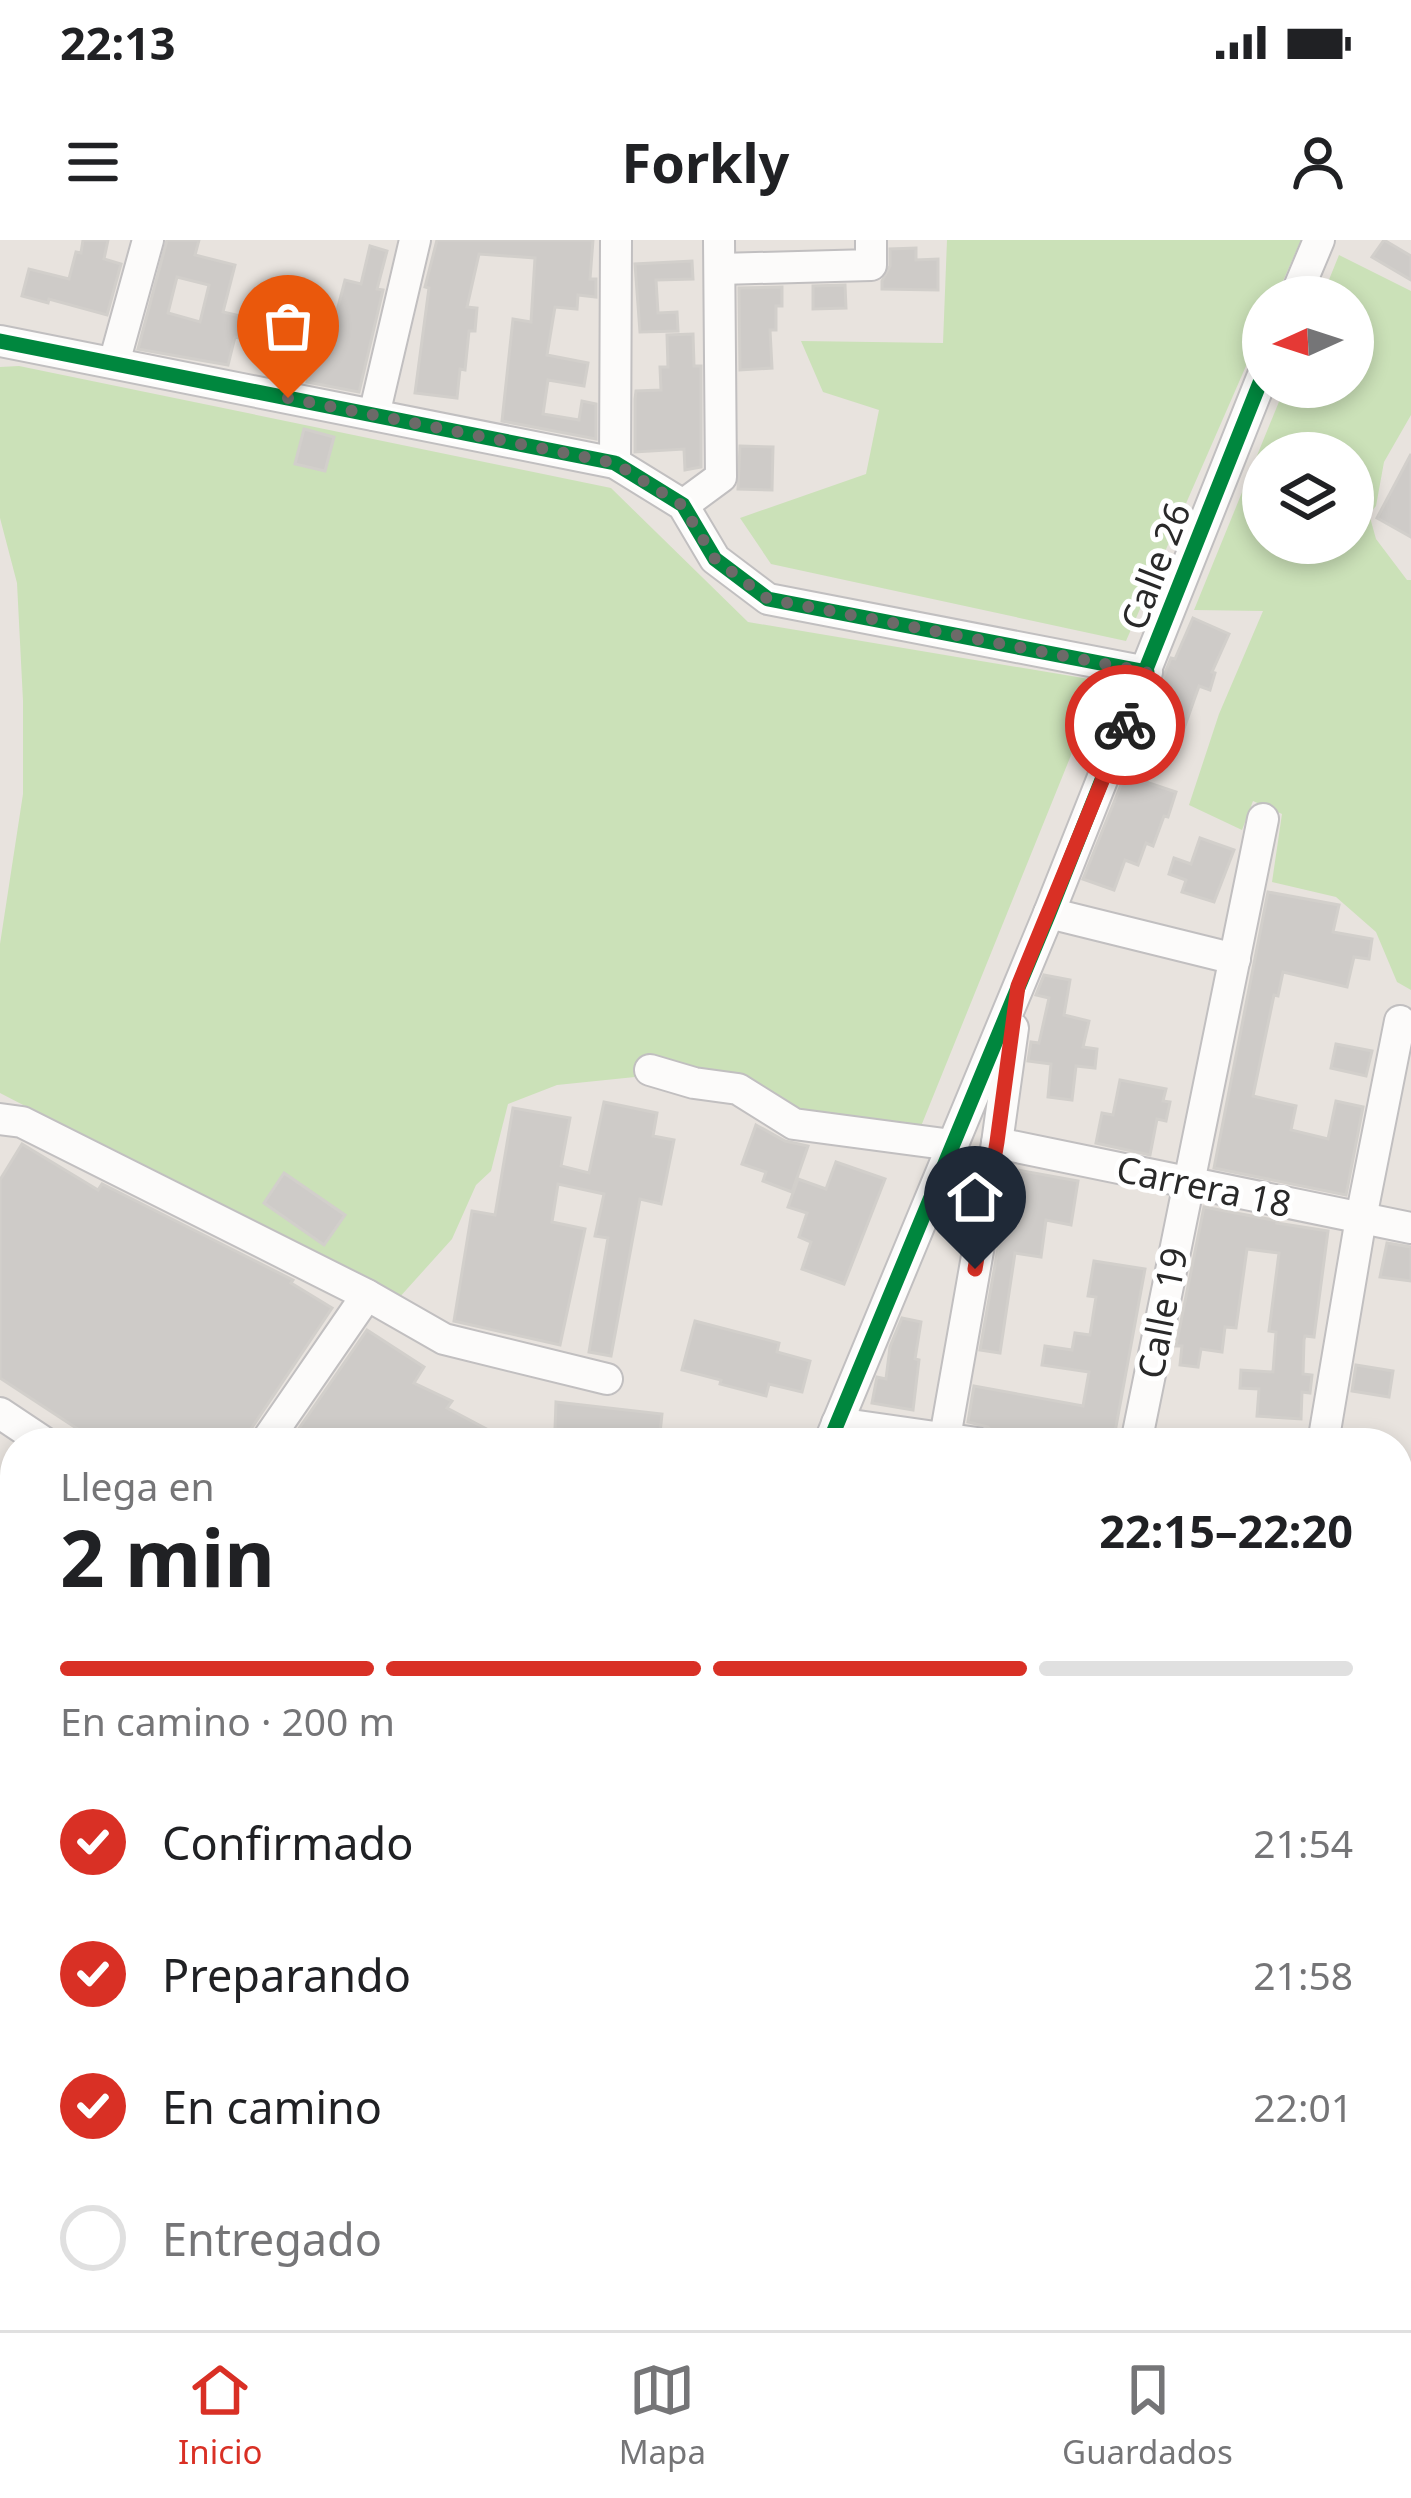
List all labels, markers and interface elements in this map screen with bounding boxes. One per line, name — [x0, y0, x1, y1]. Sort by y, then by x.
text: 22:13 — [60, 12, 176, 73]
text: Forkly — [622, 125, 789, 199]
icon: menu — [60, 129, 126, 195]
icon: person — [1285, 129, 1351, 195]
pin — [237, 275, 339, 398]
north arrow — [1242, 276, 1374, 408]
map controls — [1242, 276, 1374, 564]
icon: bag — [255, 293, 321, 359]
button: layers — [1242, 432, 1374, 564]
street label: Calle 26 — [1108, 495, 1202, 637]
courier — [1065, 665, 1185, 785]
icon: bike — [1092, 692, 1158, 758]
street label: Carrera 18 — [1112, 1144, 1296, 1228]
pin — [924, 1146, 1026, 1269]
icon: home — [942, 1164, 1008, 1230]
street label: Calle 19 — [1125, 1243, 1199, 1383]
text: Llega en — [60, 1459, 215, 1512]
text: 22:15–22:20 — [1099, 1500, 1353, 1561]
text: 2 min — [60, 1504, 275, 1610]
text: En camino · 200 m — [60, 1694, 395, 1747]
icon: check — [60, 1809, 126, 1875]
text: Confirmado — [162, 1812, 413, 1873]
text: 21:54 — [1253, 1816, 1353, 1869]
icon: check — [60, 1941, 126, 2007]
text: Preparando — [162, 1944, 411, 2005]
text: 21:58 — [1253, 1948, 1353, 2001]
icon: check — [60, 2073, 126, 2139]
text: En camino — [162, 2076, 382, 2137]
text: 22:01 — [1253, 2080, 1353, 2133]
text: Entregado — [162, 2208, 382, 2269]
tab: Inicio — [178, 2357, 263, 2474]
tab: Mapa — [619, 2357, 706, 2474]
tab: Guardados — [1062, 2357, 1233, 2474]

